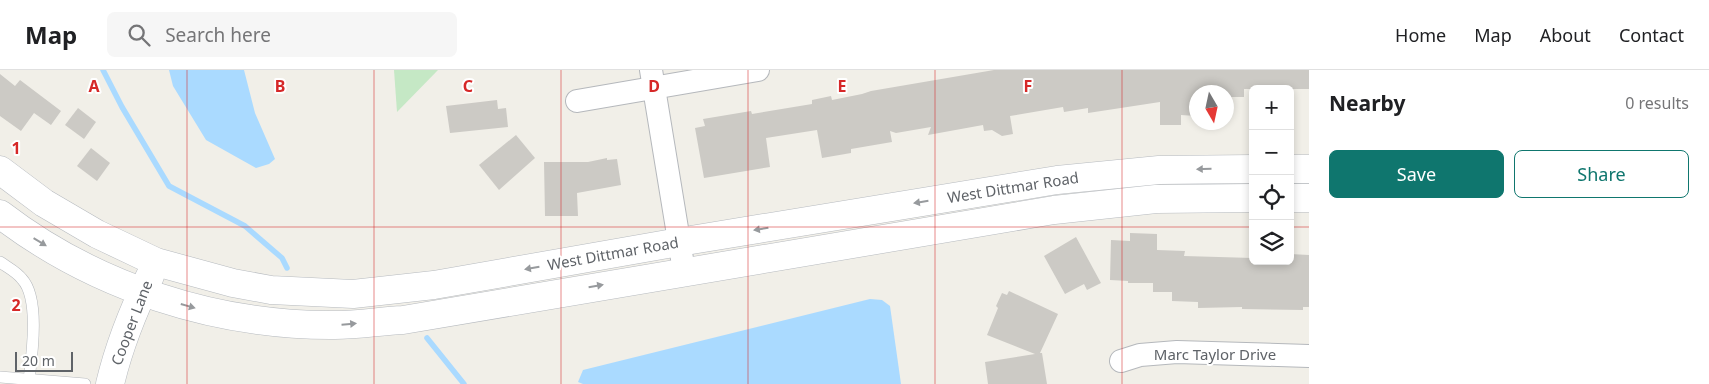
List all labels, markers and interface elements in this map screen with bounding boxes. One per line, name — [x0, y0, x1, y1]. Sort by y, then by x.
search box — [107, 12, 457, 57]
text: Map — [25, 18, 77, 51]
icon: search — [125, 21, 153, 49]
text: Search here — [165, 22, 271, 48]
text: Home — [1395, 23, 1446, 47]
text: Map — [1474, 23, 1512, 47]
text: About — [1540, 23, 1591, 47]
text: Contact — [1619, 23, 1684, 47]
text: A — [88, 75, 100, 97]
text: B — [275, 75, 285, 97]
text: C — [463, 75, 473, 97]
text: D — [648, 75, 660, 97]
text: E — [838, 75, 847, 97]
text: F — [1024, 75, 1032, 97]
north arrow — [1189, 85, 1234, 130]
map controls — [1249, 85, 1294, 265]
button: + — [1249, 85, 1294, 130]
text: Nearby — [1329, 89, 1405, 117]
text: 0 results — [1625, 92, 1689, 114]
button: − — [1249, 130, 1294, 175]
text: 1 — [11, 137, 21, 159]
button: Save — [1329, 150, 1504, 198]
button: Share — [1514, 150, 1689, 198]
one-way arrow — [1196, 165, 1212, 173]
street label: West Dittmar Road — [946, 167, 1080, 207]
button: locate — [1249, 175, 1294, 220]
one-way arrow — [913, 199, 929, 207]
button: layers — [1249, 220, 1294, 265]
one-way arrow — [753, 225, 769, 233]
street label: West Dittmar Road — [546, 232, 680, 274]
one-way arrow — [33, 237, 46, 246]
one-way arrow — [523, 265, 539, 273]
street label: Cooper Lane — [106, 277, 156, 368]
one-way arrow — [588, 282, 604, 290]
text: 2 — [11, 294, 21, 316]
one-way arrow — [181, 302, 196, 310]
one-way arrow — [341, 320, 357, 328]
street label: Marc Taylor Drive — [1154, 344, 1276, 364]
scale bar — [15, 349, 72, 372]
text: 20 m — [22, 351, 55, 370]

